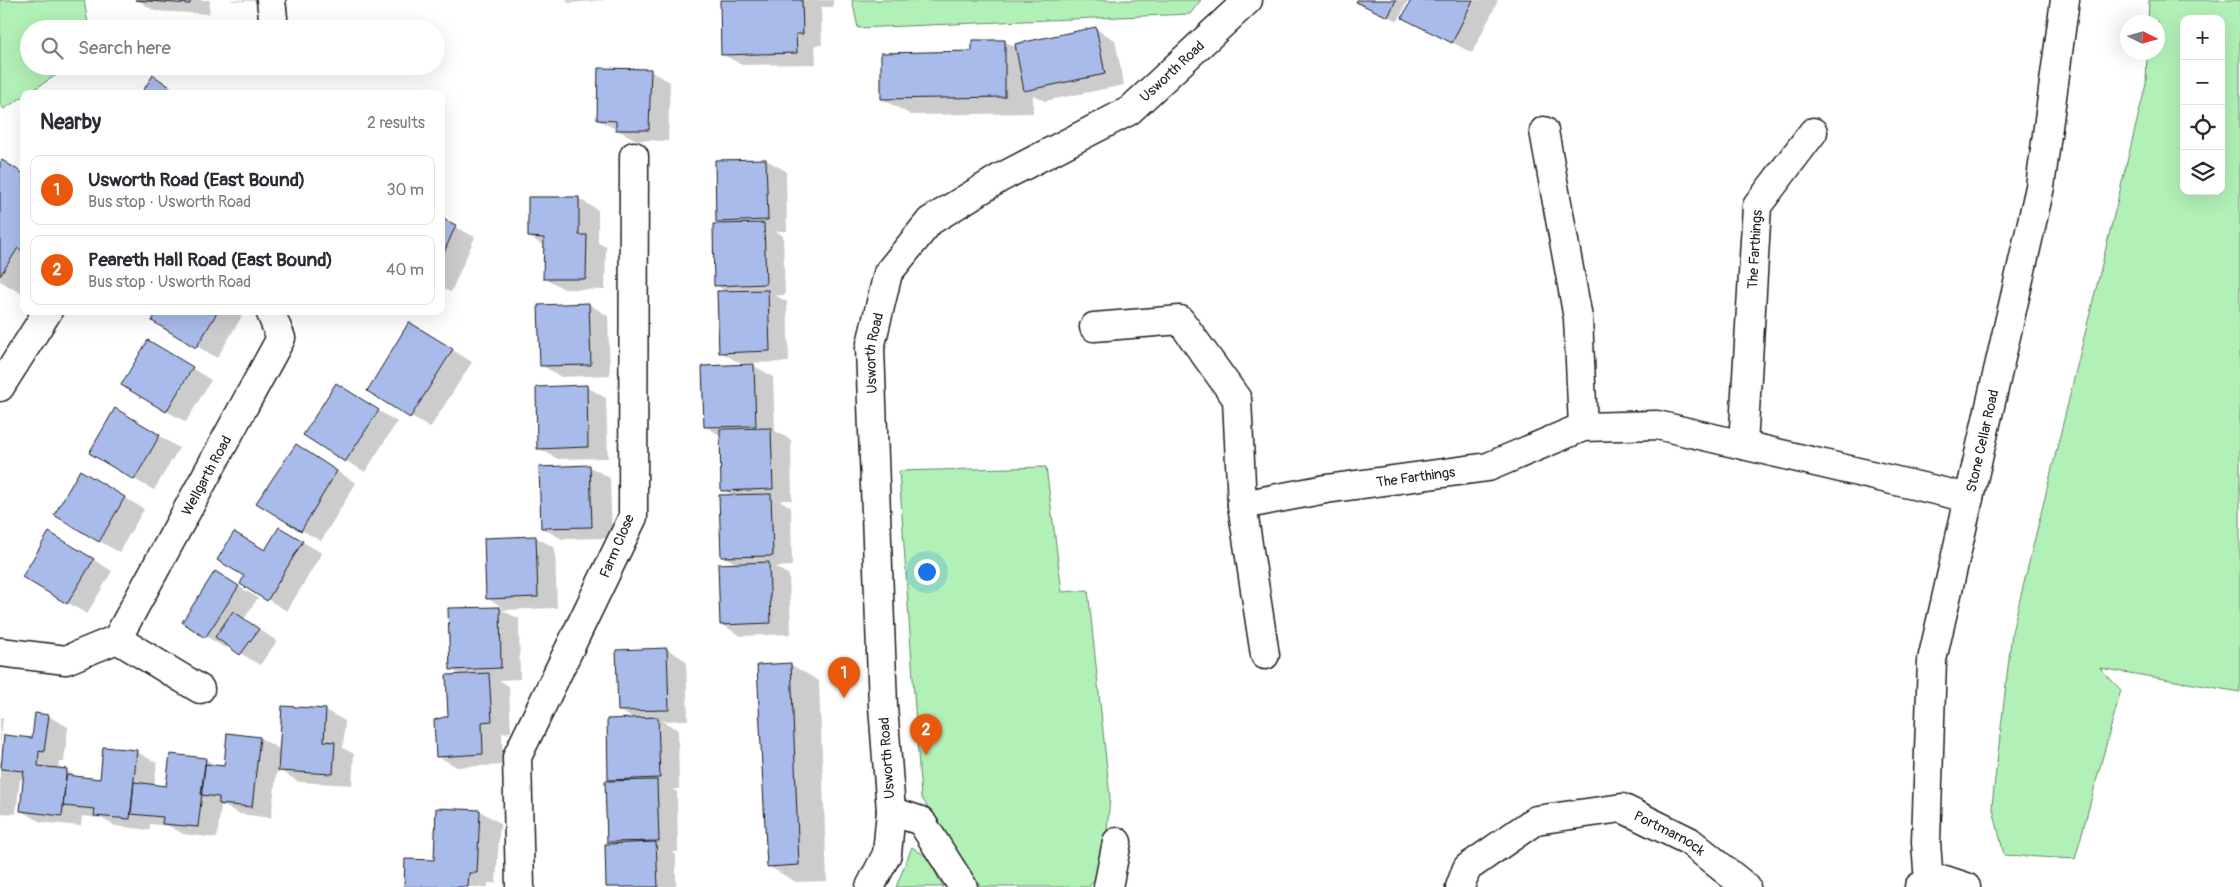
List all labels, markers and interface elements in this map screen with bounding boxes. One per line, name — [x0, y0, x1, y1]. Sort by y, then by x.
north arrow — [2120, 15, 2165, 60]
map controls — [2180, 15, 2225, 195]
button: + — [2180, 15, 2225, 60]
search box — [20, 20, 445, 75]
icon: search — [38, 34, 66, 62]
text: Search here — [78, 36, 171, 60]
street label: Usworth Road — [1136, 37, 1208, 105]
button: − — [2180, 60, 2225, 105]
button: locate — [2180, 105, 2225, 150]
text: Nearby — [40, 109, 101, 136]
text: 2 results — [367, 113, 425, 133]
button: layers — [2180, 150, 2225, 195]
text: Usworth Road (East Bound) — [88, 168, 305, 192]
text: 1 — [54, 180, 60, 200]
text: 30 m — [386, 180, 424, 200]
text: Bus stop · Usworth Road — [88, 192, 251, 212]
street label: The Farthings — [1744, 208, 1765, 289]
text: Peareth Hall Road (East Bound) — [88, 248, 333, 272]
text: 2 — [53, 260, 61, 280]
text: 40 m — [386, 260, 424, 280]
text: Bus stop · Usworth Road — [88, 272, 251, 292]
street label: Usworth Road — [861, 311, 887, 394]
street label: Stone Cellar Road — [1962, 388, 2002, 494]
street label: Wellgarth Road — [178, 432, 235, 518]
street label: The Farthings — [1375, 463, 1457, 491]
street label: Farm Close — [596, 512, 638, 580]
your location — [914, 559, 940, 585]
pin: 1 — [828, 657, 860, 698]
pin: 2 — [910, 714, 942, 755]
street label: Usworth Road — [876, 717, 898, 799]
street label: Portmarnock — [1631, 807, 1709, 859]

